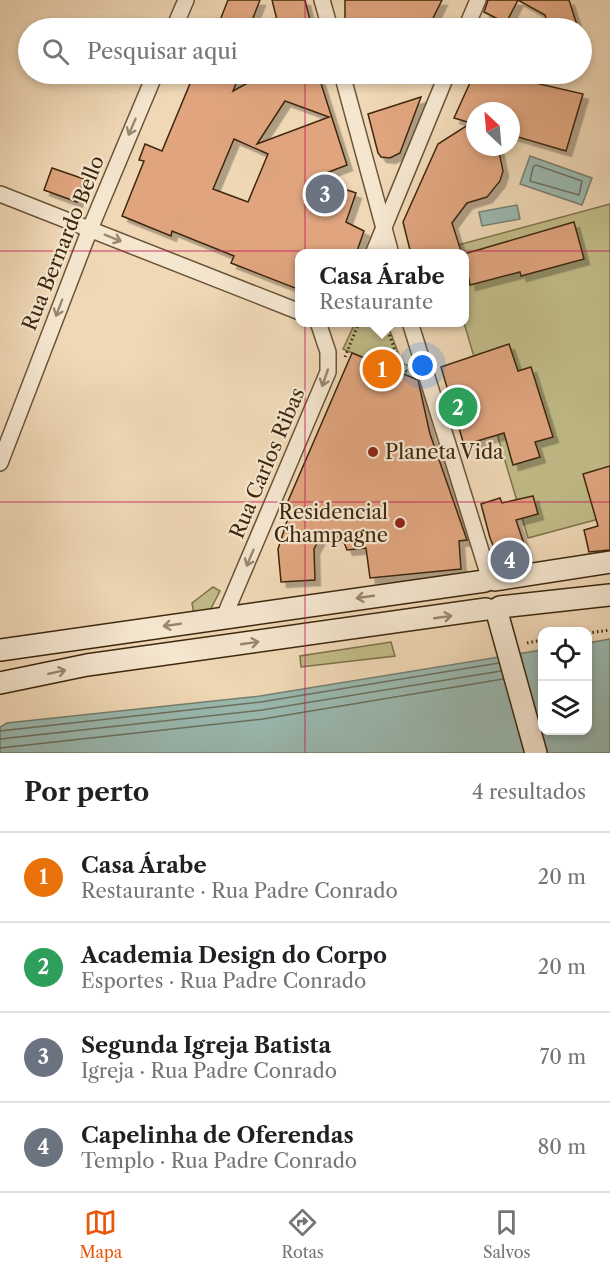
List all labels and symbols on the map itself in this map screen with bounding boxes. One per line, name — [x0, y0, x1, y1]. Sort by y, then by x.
north arrow — [466, 102, 520, 156]
one-way arrow — [126, 118, 137, 136]
street label: Rua Bernardo Bello — [17, 152, 109, 334]
pin: 3 — [306, 172, 344, 216]
one-way arrow — [103, 234, 122, 245]
one-way arrow — [53, 298, 64, 317]
pin: 1 — [362, 346, 401, 392]
your location — [408, 351, 437, 380]
one-way arrow — [318, 368, 329, 387]
street label: Rua Carlos Ribas — [224, 384, 310, 542]
pin: 2 — [438, 384, 478, 430]
place label: Planeta Vida — [385, 440, 504, 464]
marker: Planeta Vida — [366, 445, 380, 459]
place label: Residencial Champagne — [274, 500, 388, 547]
marker: Residencial Champagne — [393, 516, 407, 530]
pin: 4 — [490, 538, 530, 582]
one-way arrow — [243, 549, 254, 567]
one-way arrow — [356, 592, 375, 603]
one-way arrow — [433, 611, 453, 622]
one-way arrow — [162, 619, 182, 630]
one-way arrow — [240, 637, 260, 648]
one-way arrow — [48, 665, 67, 677]

